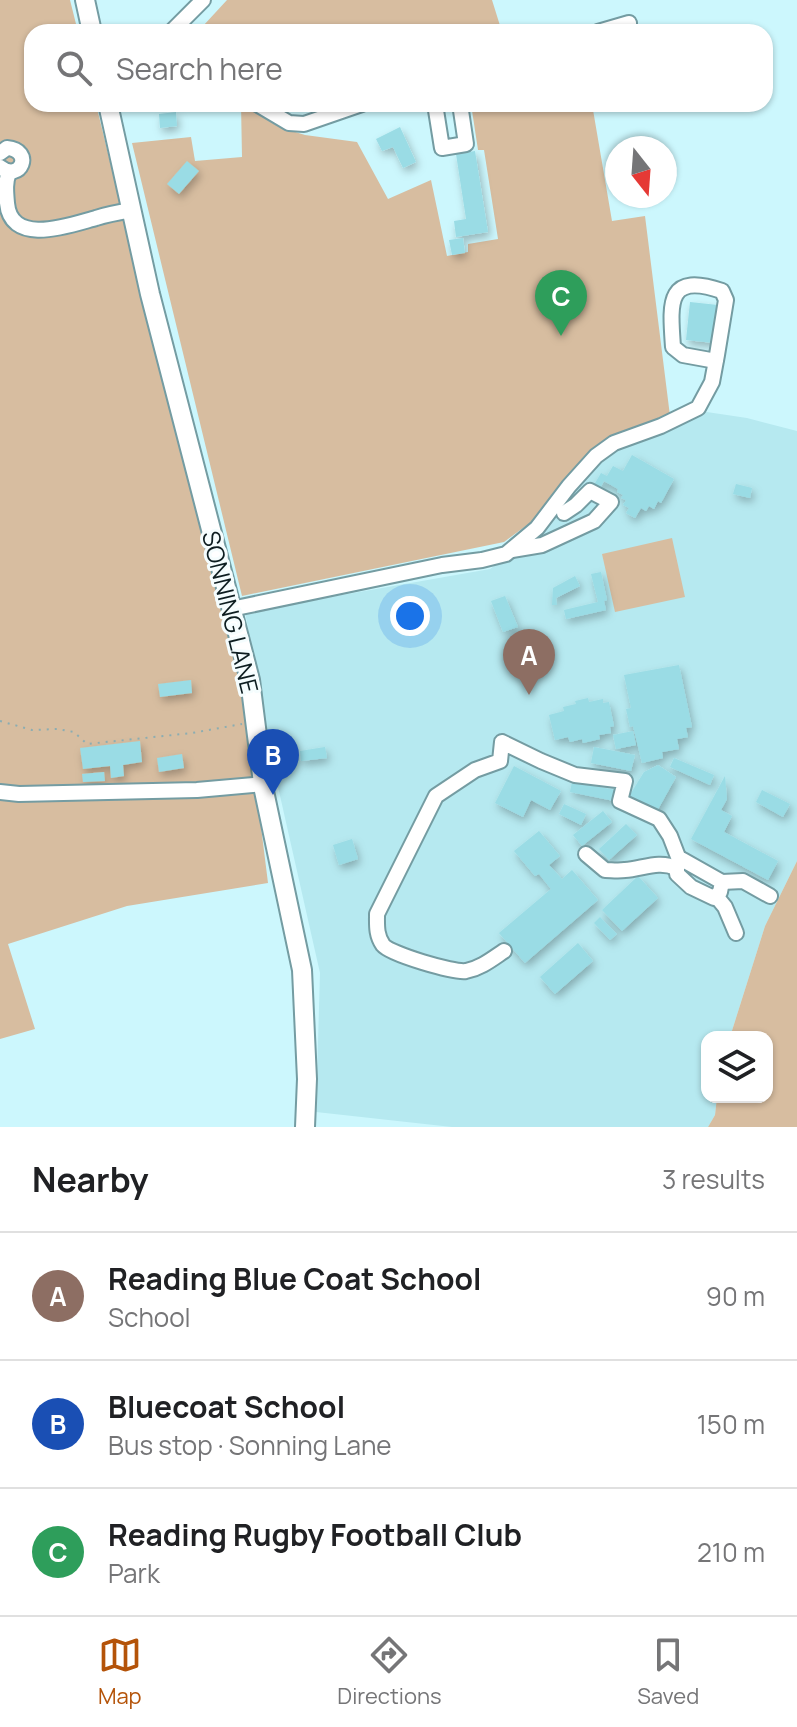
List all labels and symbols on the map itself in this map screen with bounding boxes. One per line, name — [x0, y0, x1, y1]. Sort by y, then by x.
north arrow — [605, 136, 677, 208]
pin: C — [535, 270, 587, 336]
street label: SONNING LANE — [195, 527, 267, 697]
your location — [390, 596, 430, 636]
pin: A — [503, 629, 555, 695]
pin: B — [247, 729, 299, 795]

